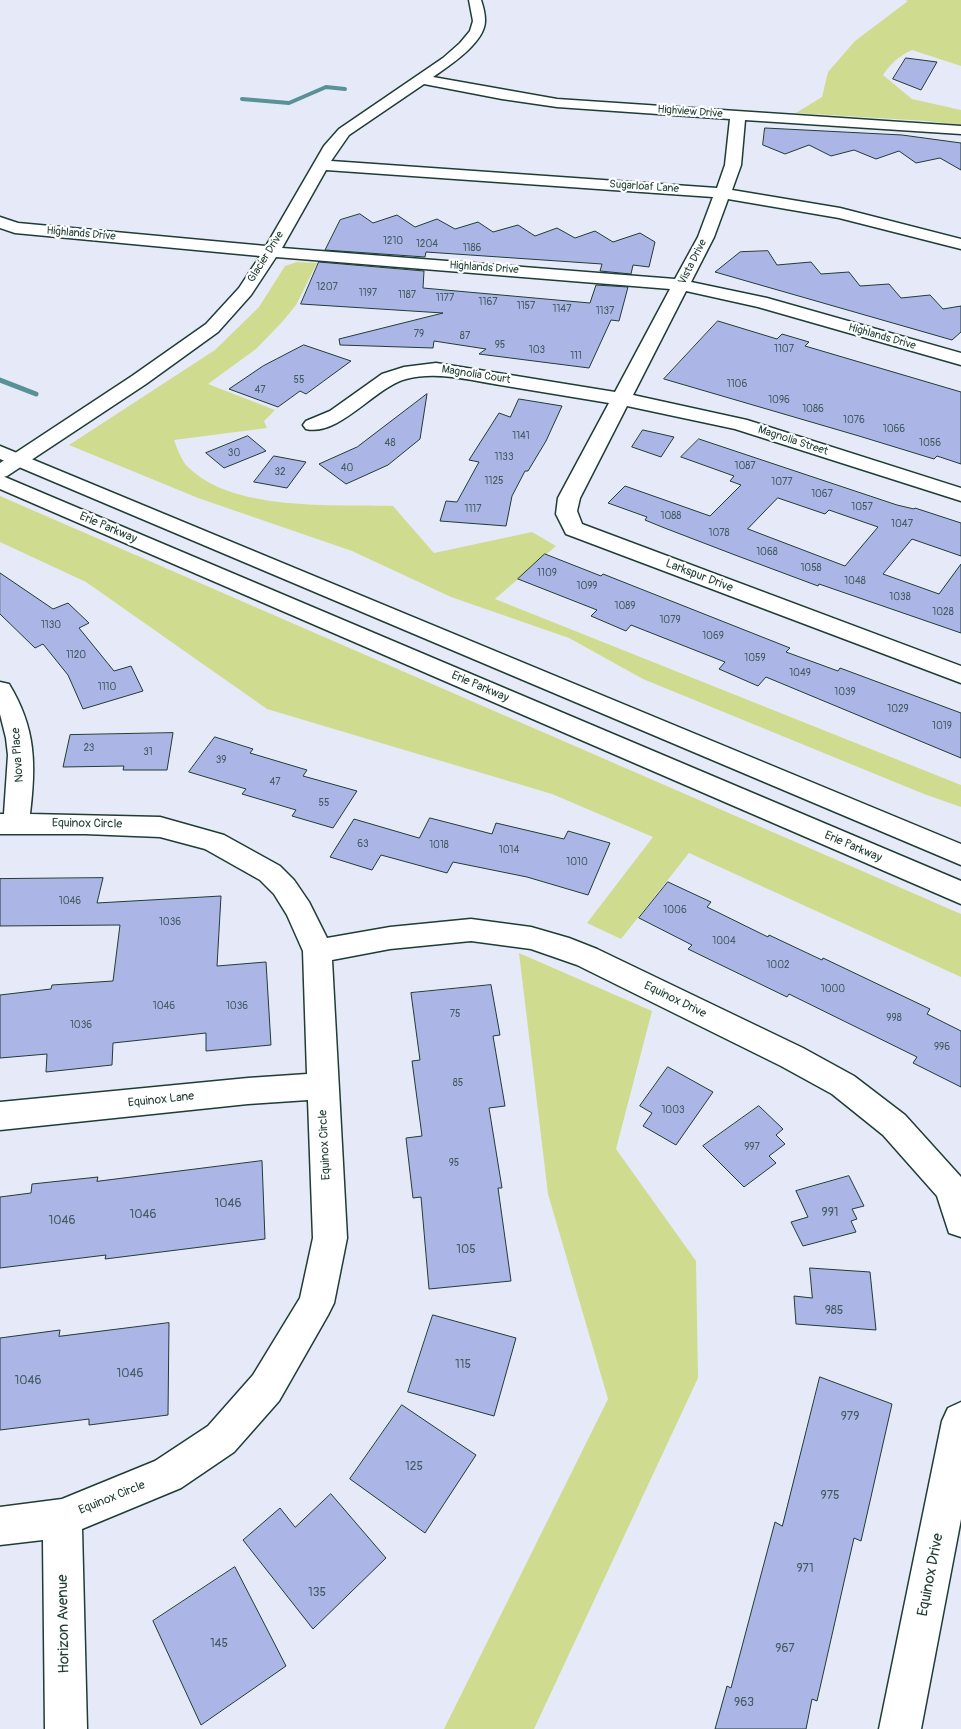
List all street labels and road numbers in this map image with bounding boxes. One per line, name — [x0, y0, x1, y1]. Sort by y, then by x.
street label: Highview Drive — [657, 103, 723, 121]
street label: Sugarloaf Lane — [609, 178, 679, 196]
street label: Highlands Drive — [46, 224, 116, 244]
street label: Glacier Drive — [245, 229, 287, 285]
street label: Vista Drive — [676, 237, 710, 287]
street label: Highlands Drive — [449, 259, 519, 277]
street label: Highlands Drive — [847, 321, 917, 353]
street label: Magnolia Court — [441, 363, 511, 387]
street label: Magnolia Street — [756, 423, 830, 459]
street label: Erie Parkway — [77, 509, 139, 547]
street label: Larkspur Drive — [663, 557, 735, 595]
street label: Erie Parkway — [449, 668, 511, 706]
street label: Nova Place — [9, 727, 27, 783]
street label: Equinox Circle — [52, 816, 122, 832]
street label: Erie Parkway — [822, 828, 884, 866]
street label: Equinox Drive — [642, 979, 708, 1021]
street label: Equinox Lane — [127, 1089, 195, 1111]
street label: Equinox Circle — [316, 1109, 334, 1181]
street label: Equinox Circle — [77, 1478, 147, 1518]
street label: Equinox Drive — [914, 1532, 948, 1618]
street label: Horizon Avenue — [54, 1574, 74, 1674]

